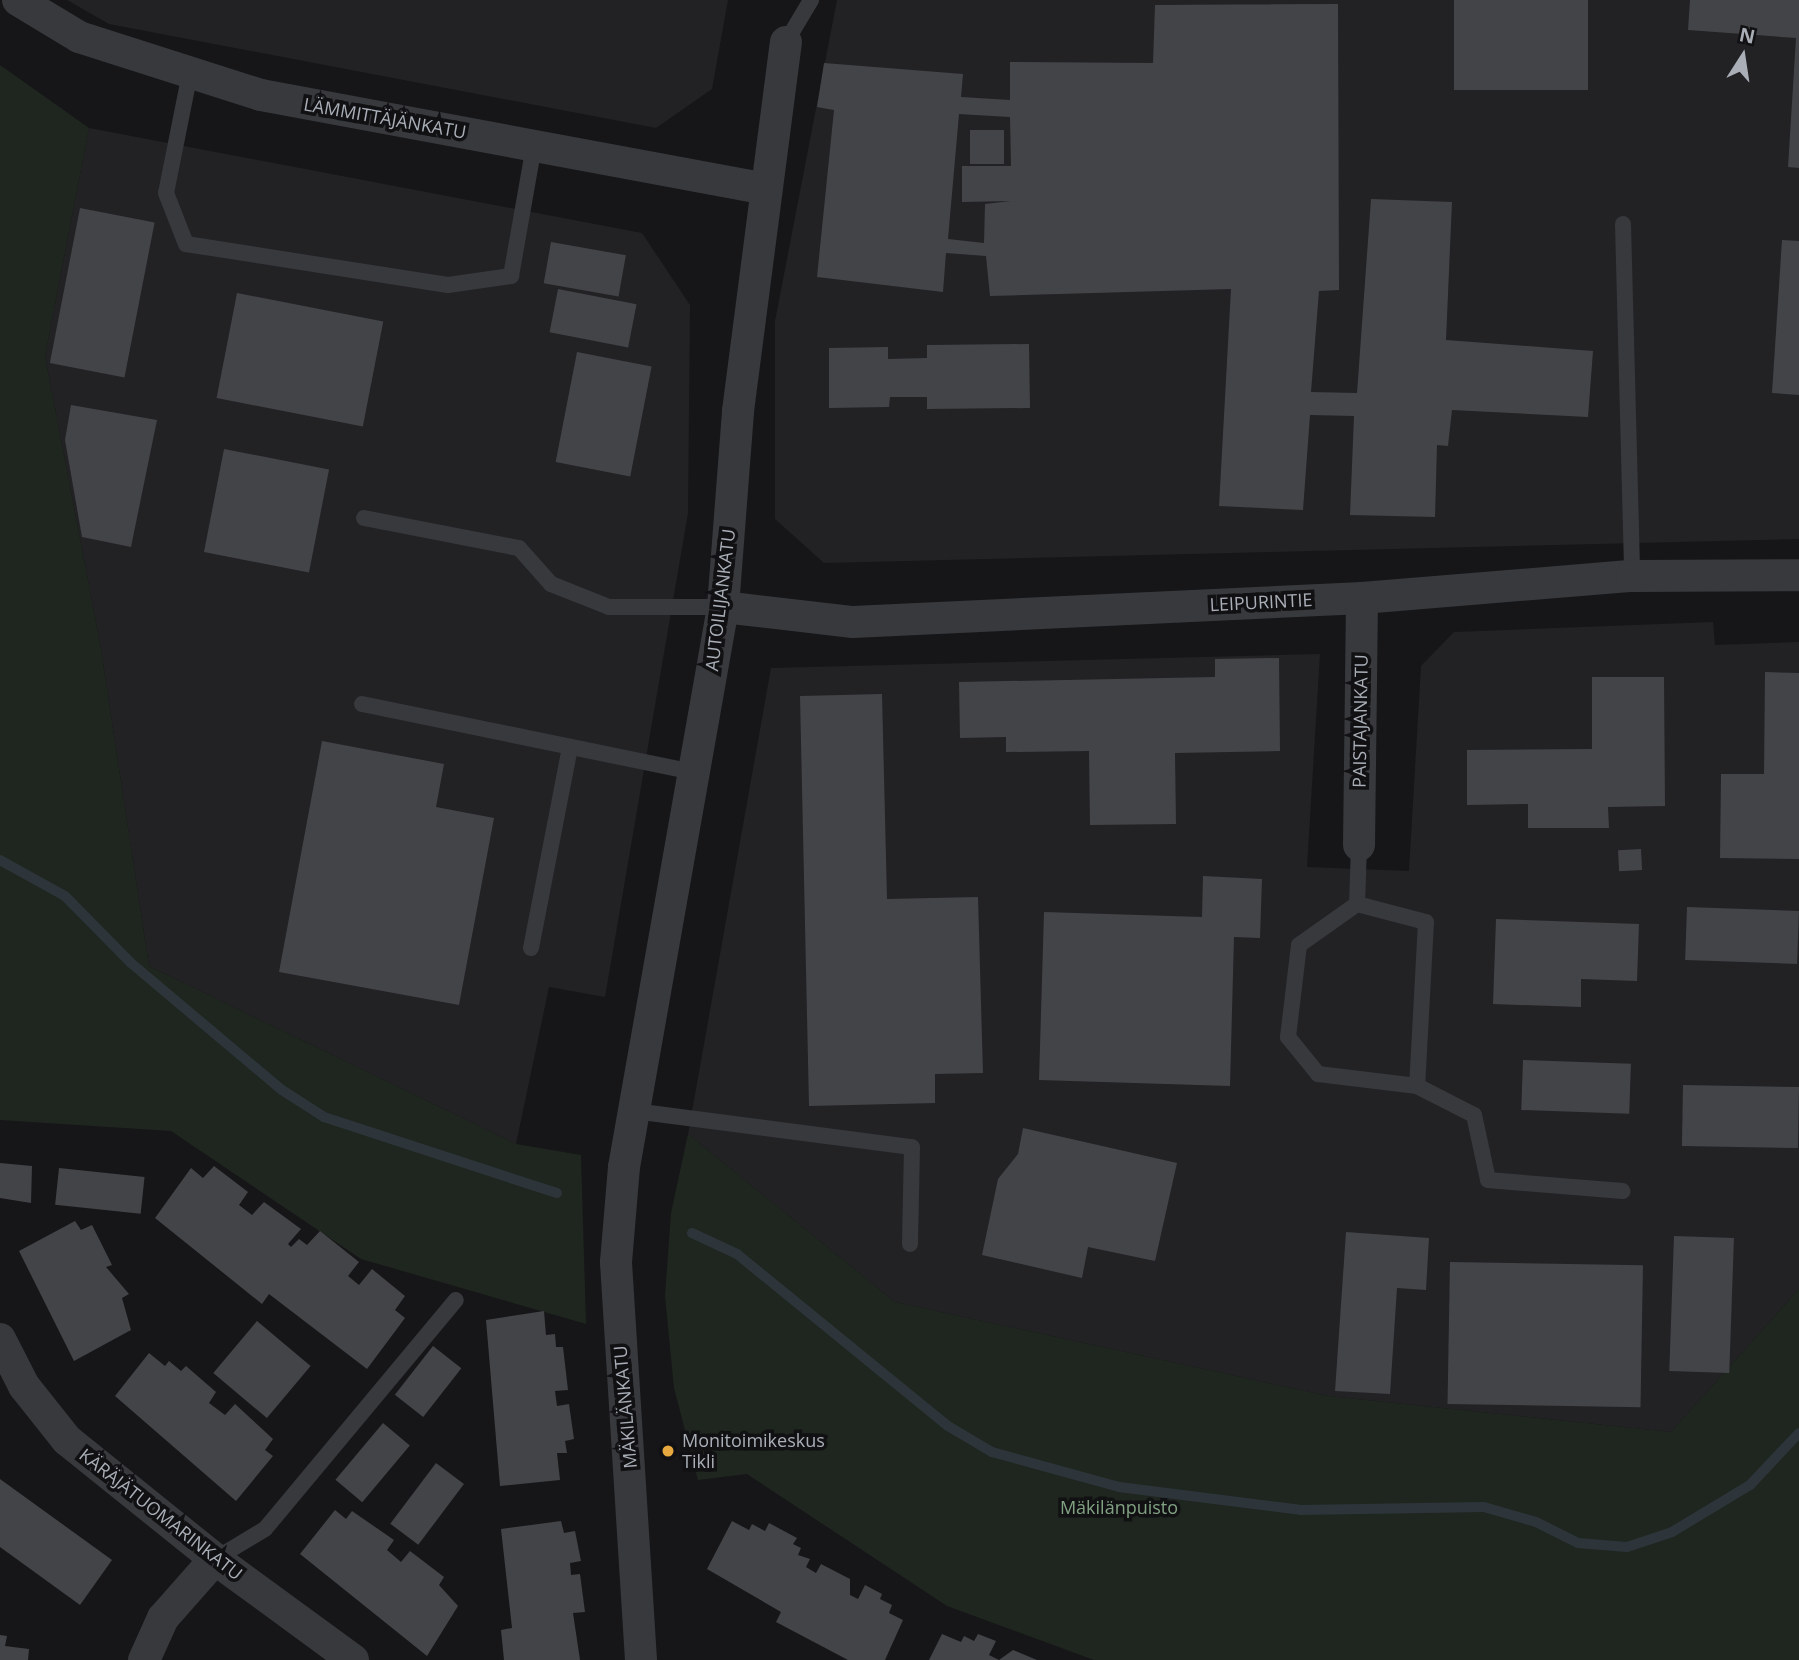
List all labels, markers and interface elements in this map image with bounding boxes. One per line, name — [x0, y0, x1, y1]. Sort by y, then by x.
north arrow — [1708, 21, 1778, 91]
text: N — [1737, 21, 1758, 50]
street label: LÄMMITTÄJÄNKATU — [302, 93, 468, 143]
street label: AUTOILIJANKATU — [701, 528, 739, 672]
street label: LEIPURINTIE — [1209, 589, 1313, 615]
street label: PAISTAJANKATU — [1348, 654, 1372, 788]
street label: MÄKILÄNKATU — [609, 1345, 641, 1469]
place label: Monitoimikeskus Tikli — [682, 1430, 825, 1472]
marker: Monitoimikeskus Tikli — [660, 1443, 676, 1459]
street label: KÄRÄJÄTUOMARINKATU — [75, 1444, 247, 1584]
park label: Mäkilänpuisto — [1060, 1496, 1178, 1518]

